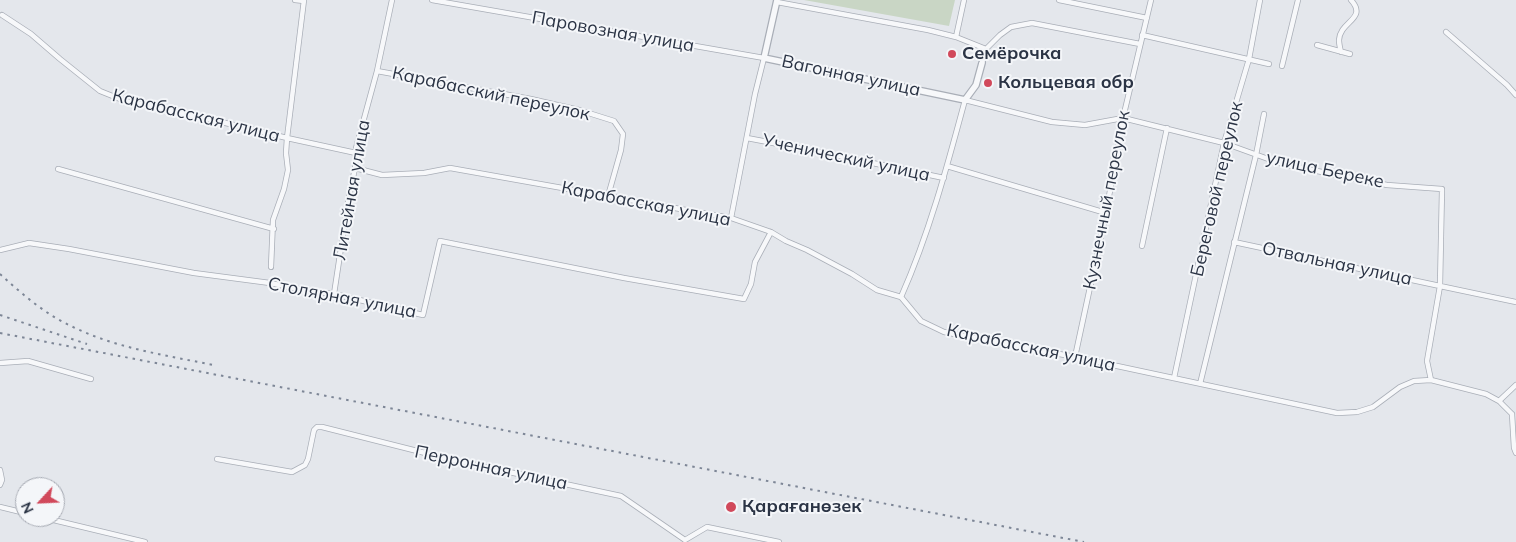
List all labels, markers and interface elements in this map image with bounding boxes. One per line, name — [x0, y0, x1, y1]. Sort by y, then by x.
street label: Паровозная улица — [530, 7, 696, 57]
place label: Семёрочка — [962, 43, 1061, 65]
marker: Семёрочка — [946, 48, 958, 60]
street label: Вагонная улица — [780, 51, 922, 101]
street label: Карабасский переулок — [390, 62, 592, 126]
place label: Кольцевая обр — [998, 72, 1134, 94]
marker: Кольцевая обр — [982, 77, 994, 89]
street label: Карабасская улица — [110, 85, 282, 147]
street label: Береговой переулок — [1186, 99, 1248, 279]
street label: Кузнечный переулок — [1079, 109, 1135, 291]
street label: Литейная улица — [329, 118, 375, 262]
street label: Ученический улица — [760, 130, 932, 186]
street label: улица Береке — [1264, 147, 1386, 193]
street label: Карабасская улица — [559, 177, 733, 231]
street label: Отвальная улица — [1260, 238, 1414, 290]
street label: Столярная улица — [266, 273, 418, 323]
street label: Карабасская улица — [945, 320, 1117, 376]
street label: Перронная улица — [413, 441, 569, 495]
north arrow — [15, 477, 65, 527]
place label: Қарағанөзек — [742, 496, 862, 518]
text: N — [17, 499, 38, 517]
marker: Қарағанөзек — [724, 500, 738, 514]

